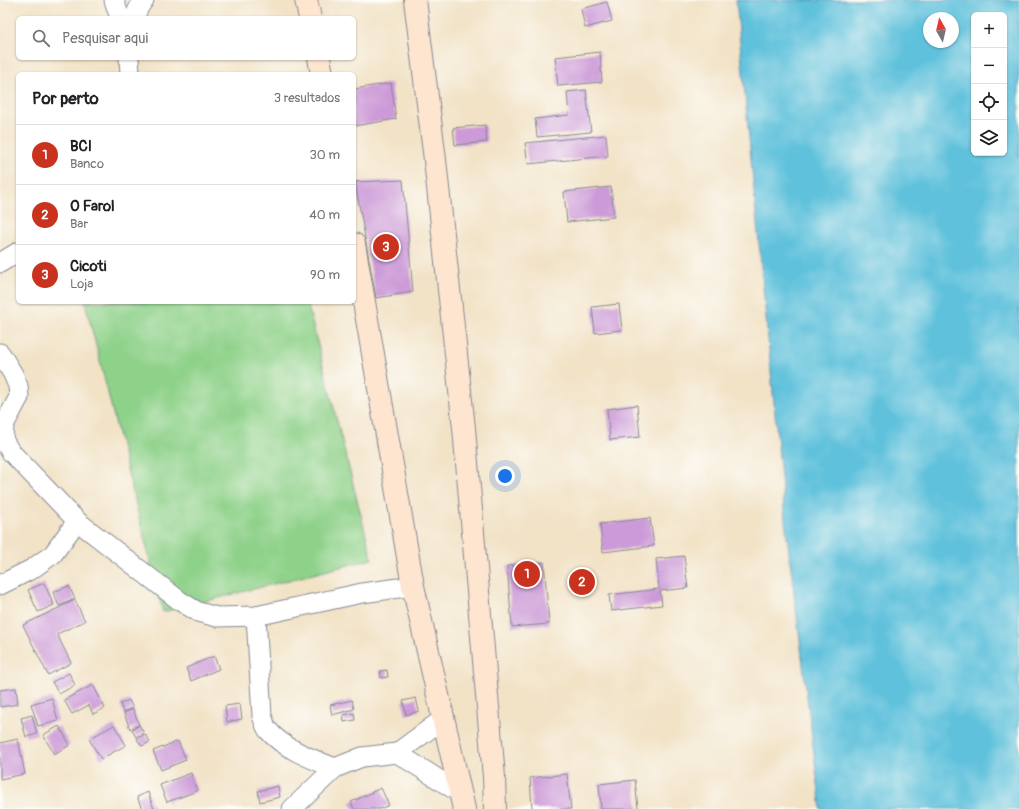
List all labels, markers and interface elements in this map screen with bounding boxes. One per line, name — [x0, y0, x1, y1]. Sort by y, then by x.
north arrow — [923, 12, 959, 48]
map controls — [971, 12, 1007, 156]
button: + — [971, 12, 1007, 48]
search box — [16, 16, 356, 60]
icon: search — [30, 27, 52, 49]
text: Pesquisar aqui — [62, 29, 148, 48]
button: − — [971, 48, 1007, 84]
button: locate — [971, 84, 1007, 120]
text: Por perto — [32, 88, 99, 109]
text: 3 resultados — [274, 90, 340, 106]
button: layers — [971, 120, 1007, 156]
text: BCI — [70, 137, 92, 156]
text: 1 — [42, 147, 48, 163]
text: 30 m — [310, 147, 340, 163]
text: Banco — [70, 156, 104, 172]
text: O Farol — [70, 197, 115, 216]
text: 2 — [41, 207, 49, 223]
text: 40 m — [309, 207, 340, 223]
text: Bar — [70, 216, 88, 232]
pin: 3 — [373, 232, 399, 262]
text: Cicoti — [70, 257, 106, 276]
text: 3 — [41, 267, 49, 283]
text: 90 m — [310, 267, 340, 283]
text: Loja — [70, 276, 93, 292]
your location — [495, 466, 515, 486]
pin: 1 — [514, 559, 540, 589]
pin: 2 — [569, 567, 595, 597]

